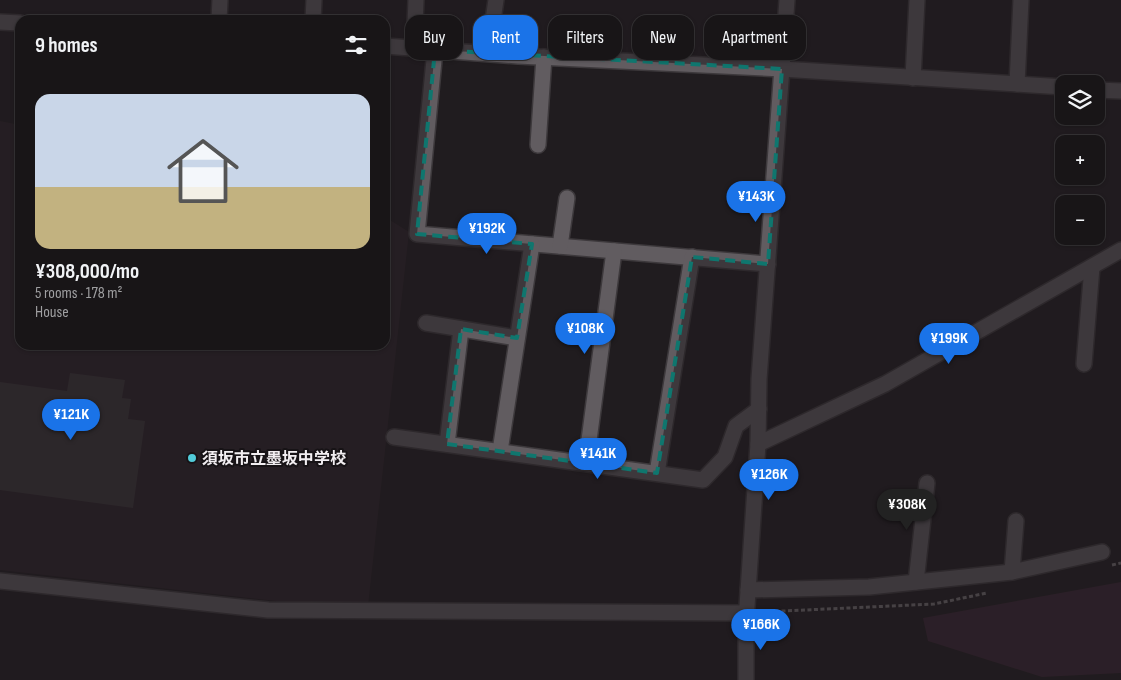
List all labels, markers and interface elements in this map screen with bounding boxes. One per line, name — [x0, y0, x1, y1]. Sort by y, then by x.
chip: Buy — [405, 15, 463, 60]
chip: Rent — [473, 15, 538, 60]
chip: Filters — [548, 15, 622, 60]
chip: New — [632, 15, 694, 60]
chip: Apartment — [704, 15, 806, 60]
icon: filters — [342, 31, 370, 59]
text: 9 homes — [35, 33, 98, 58]
map controls — [1055, 75, 1105, 245]
button: layers — [1055, 75, 1105, 125]
icon: home — [158, 126, 248, 216]
button: + — [1055, 135, 1105, 185]
pin: ¥143K — [721, 180, 791, 223]
text: ¥143K — [737, 187, 775, 206]
button: − — [1055, 195, 1105, 245]
pin: ¥192K — [452, 212, 522, 255]
text: ¥192K — [469, 219, 506, 238]
text: ¥308,000/mo — [35, 259, 139, 284]
text: 5 rooms · 178 m² — [35, 284, 123, 303]
text: House — [35, 303, 69, 322]
pin: ¥108K — [550, 312, 620, 355]
text: ¥108K — [566, 319, 604, 338]
pin: ¥199K — [914, 322, 984, 365]
text: ¥199K — [930, 329, 968, 348]
pin: ¥121K — [36, 398, 106, 441]
text: ¥121K — [53, 405, 89, 424]
pin: ¥141K — [563, 438, 633, 480]
text: ¥141K — [580, 444, 616, 463]
place label: 須坂市立墨坂中学校 — [202, 450, 346, 469]
marker: 須坂市立墨坂中学校 — [186, 452, 198, 464]
pin: ¥126K — [734, 458, 804, 501]
text: ¥126K — [750, 465, 788, 484]
pin: ¥308K — [872, 488, 942, 531]
text: ¥308K — [888, 495, 926, 514]
pin: ¥166K — [726, 608, 796, 651]
text: ¥166K — [742, 615, 780, 634]

